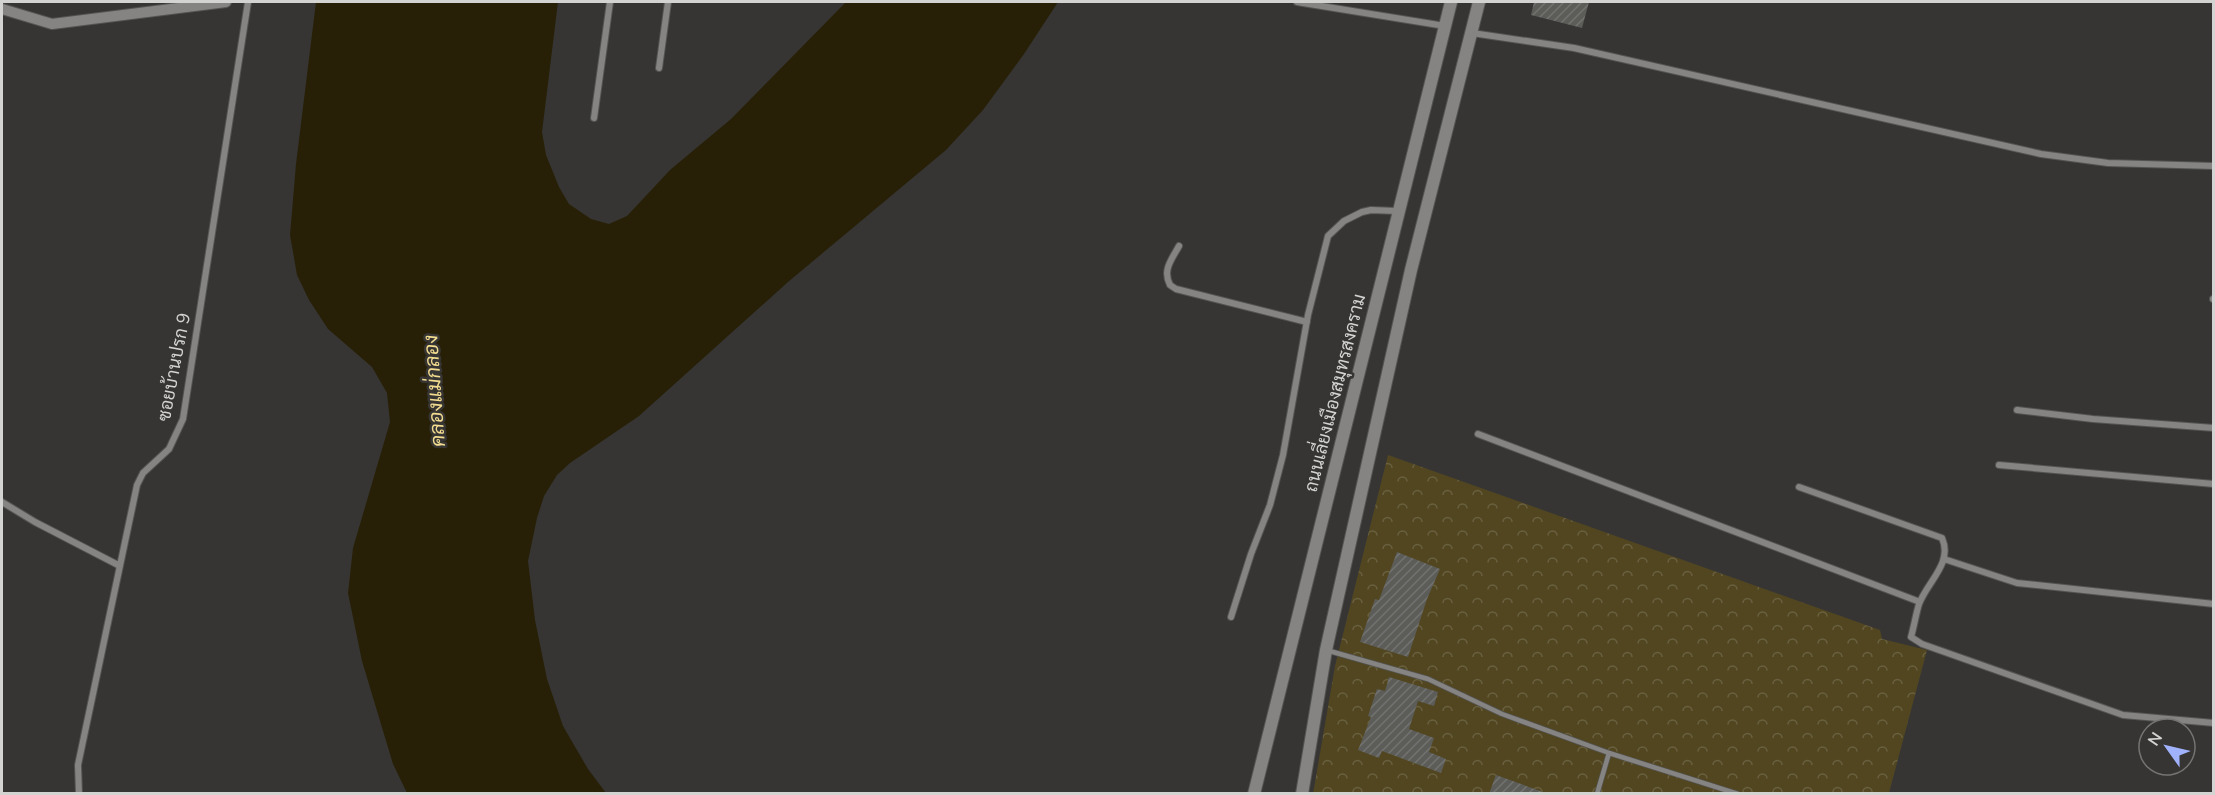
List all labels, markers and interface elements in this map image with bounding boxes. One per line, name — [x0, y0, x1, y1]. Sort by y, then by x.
street label: ถนนเลี่ยงเมืองสมุทรสงคราม — [1295, 291, 1371, 495]
street label: ซอยบ้านปรก 9 — [152, 311, 196, 423]
water label: คลองแม่กลอง — [417, 334, 452, 448]
north arrow — [2137, 717, 2197, 777]
text: N — [2143, 728, 2168, 750]

